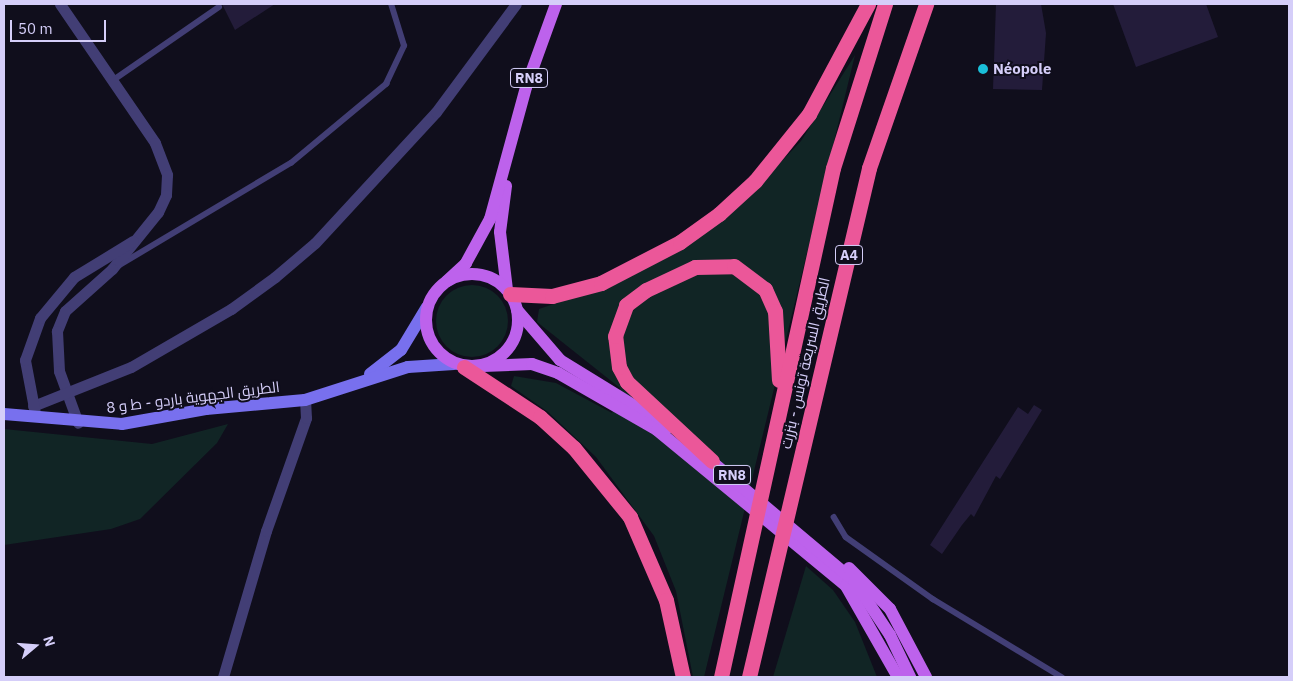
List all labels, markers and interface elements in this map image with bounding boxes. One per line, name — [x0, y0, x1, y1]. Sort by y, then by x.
scale bar — [12, 10, 109, 42]
text: 50 m — [18, 19, 53, 38]
place label: Néopole — [993, 60, 1051, 78]
marker: Néopole — [977, 63, 989, 75]
road number: RN8 — [509, 66, 549, 90]
road number: A4 — [834, 244, 864, 266]
street label: الطريق السريعة تونس - بنزرت — [776, 275, 834, 451]
street label: الطريق الجهوية باردو - ط و 8 — [105, 377, 281, 417]
road number: RN8 — [712, 464, 752, 486]
north arrow — [10, 621, 60, 671]
text: N — [39, 634, 59, 649]

